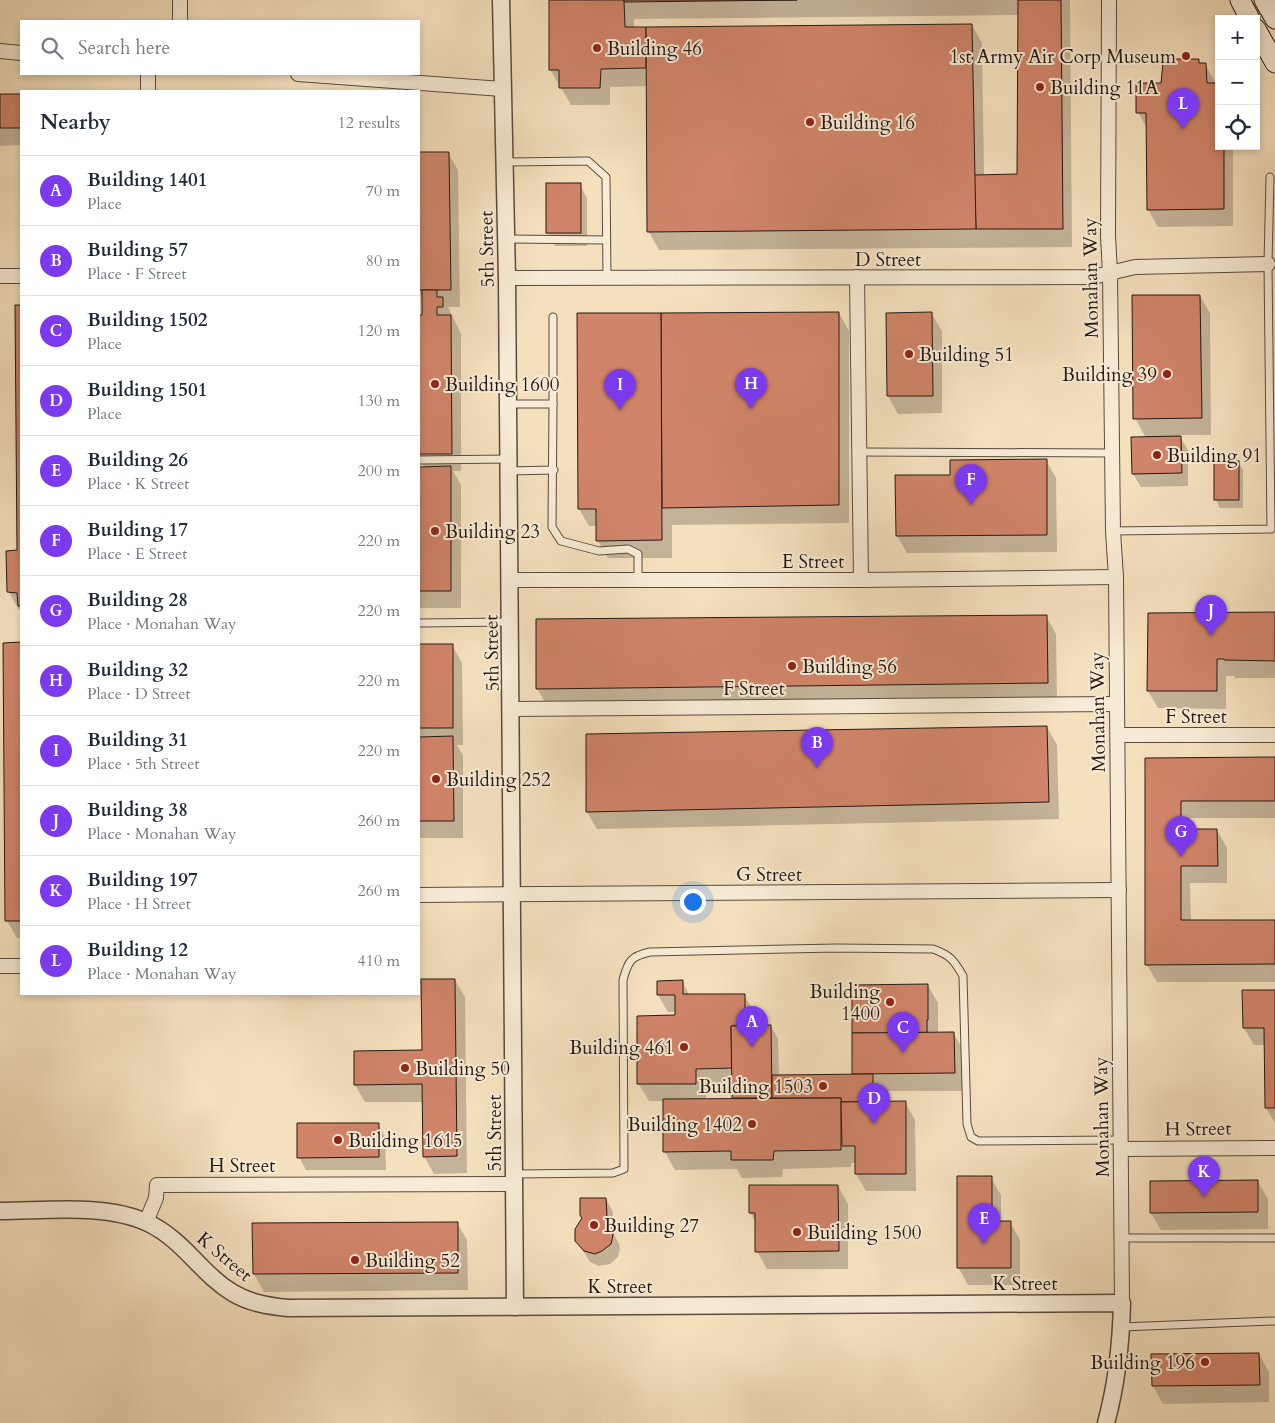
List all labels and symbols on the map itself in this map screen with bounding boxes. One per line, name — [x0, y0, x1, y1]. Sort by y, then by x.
place label: Building 46 — [607, 36, 702, 62]
marker: Building 46 — [591, 42, 603, 54]
place label: 1st Army Air Corp Museum — [950, 44, 1177, 70]
marker: 1st Army Air Corp Museum — [1180, 50, 1192, 62]
place label: Building 11A — [1050, 75, 1159, 101]
marker: Building 11A — [1034, 81, 1046, 93]
pin: L — [1167, 88, 1199, 129]
place label: Building 16 — [820, 110, 915, 136]
marker: Building 16 — [804, 116, 816, 128]
street label: 5th Street — [473, 210, 501, 288]
street label: Monahan Way — [1077, 217, 1105, 339]
street label: D Street — [855, 247, 921, 273]
place label: Building 51 — [919, 342, 1014, 368]
marker: Building 51 — [903, 348, 915, 360]
place label: Building 39 — [1062, 362, 1157, 388]
pin: H — [735, 368, 767, 409]
marker: Building 39 — [1161, 368, 1173, 380]
pin: I — [604, 369, 636, 410]
place label: Building 1600 — [445, 372, 560, 398]
marker: Building 1600 — [429, 378, 441, 390]
place label: Building 91 — [1167, 443, 1262, 469]
marker: Building 91 — [1151, 449, 1163, 461]
pin: F — [955, 464, 987, 505]
place label: Building 23 — [445, 519, 540, 545]
marker: Building 23 — [429, 525, 441, 537]
street label: E Street — [782, 549, 844, 575]
pin: J — [1195, 595, 1227, 636]
street label: 5th Street — [478, 614, 506, 692]
street label: Monahan Way — [1084, 651, 1112, 773]
place label: Building 56 — [802, 654, 897, 680]
marker: Building 56 — [786, 660, 798, 672]
street label: F Street — [723, 676, 785, 702]
street label: F Street — [1165, 704, 1227, 730]
pin: B — [801, 727, 833, 768]
place label: Building 252 — [446, 767, 551, 793]
marker: Building 252 — [430, 773, 442, 785]
pin: G — [1165, 816, 1197, 857]
street label: G Street — [736, 862, 802, 888]
your location — [680, 889, 706, 915]
place label: Building 1400 — [810, 979, 880, 1027]
marker: Building 1400 — [884, 996, 896, 1008]
pin: A — [736, 1006, 768, 1047]
pin: C — [887, 1012, 919, 1053]
place label: Building 461 — [569, 1035, 674, 1061]
marker: Building 461 — [678, 1041, 690, 1053]
place label: Building 50 — [415, 1056, 510, 1082]
street label: Monahan Way — [1088, 1056, 1116, 1178]
marker: Building 50 — [399, 1062, 411, 1074]
place label: Building 1503 — [699, 1074, 813, 1100]
marker: Building 1503 — [817, 1080, 829, 1092]
pin: D — [858, 1083, 890, 1124]
street label: 5th Street — [482, 1095, 508, 1171]
place label: Building 1402 — [628, 1112, 742, 1138]
street label: H Street — [1164, 1115, 1232, 1143]
marker: Building 1402 — [746, 1118, 758, 1130]
place label: Building 1615 — [348, 1128, 462, 1154]
marker: Building 1615 — [332, 1134, 344, 1146]
street label: H Street — [209, 1153, 275, 1179]
pin: K — [1188, 1156, 1220, 1197]
pin: E — [968, 1203, 1000, 1244]
place label: Building 27 — [604, 1213, 699, 1239]
marker: Building 27 — [588, 1219, 600, 1231]
place label: Building 1500 — [807, 1220, 922, 1246]
street label: K Street — [191, 1226, 258, 1288]
marker: Building 1500 — [791, 1226, 803, 1238]
place label: Building 52 — [365, 1248, 460, 1274]
marker: Building 52 — [349, 1254, 361, 1266]
street label: K Street — [993, 1271, 1057, 1297]
street label: K Street — [588, 1274, 652, 1300]
place label: Building 196 — [1090, 1350, 1195, 1376]
marker: Building 196 — [1199, 1356, 1211, 1368]

